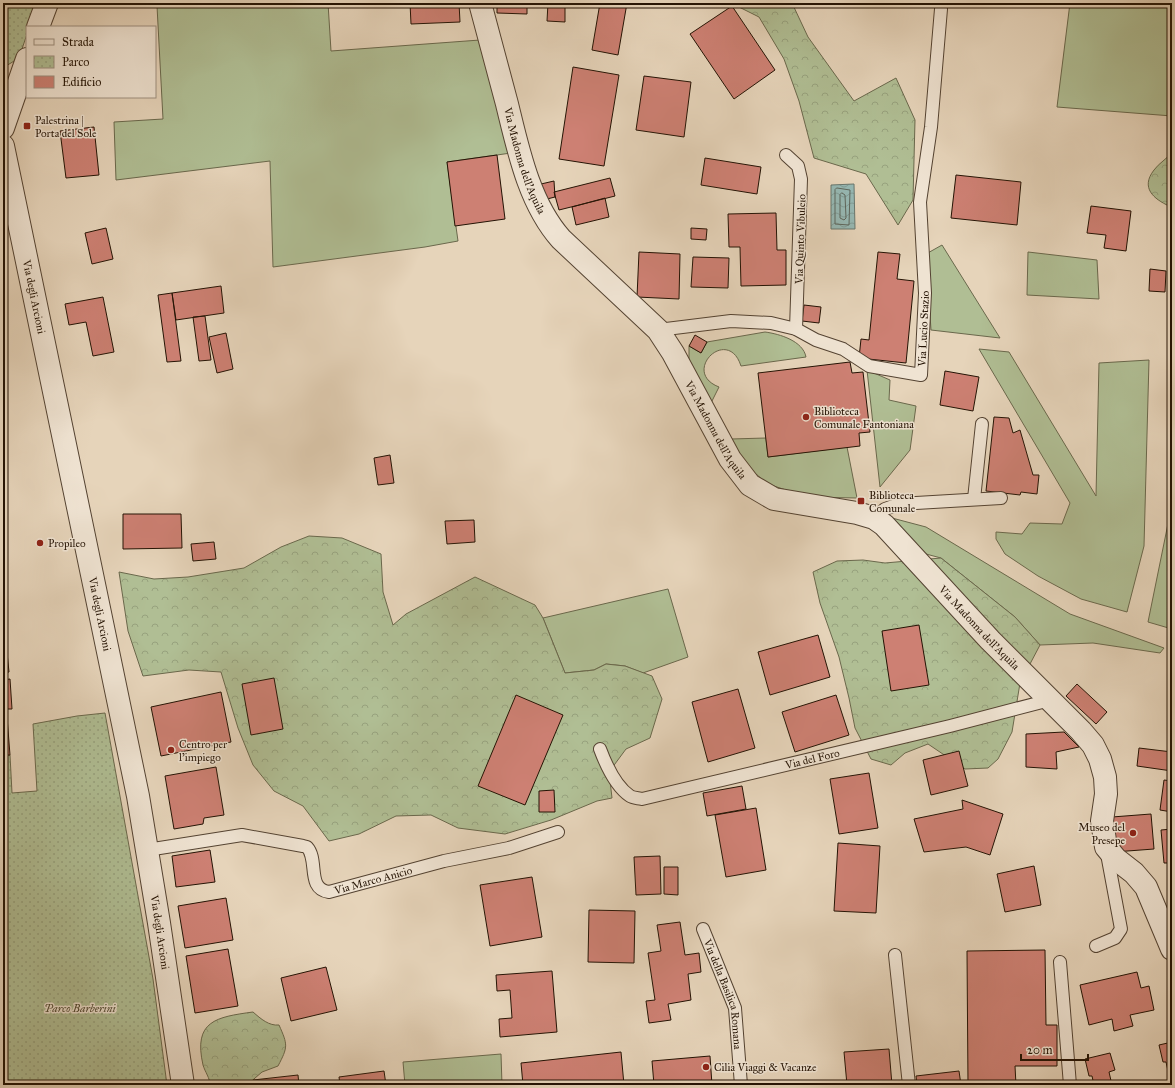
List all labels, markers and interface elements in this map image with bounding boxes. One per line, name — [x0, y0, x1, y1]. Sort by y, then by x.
legend — [26, 26, 156, 98]
text: Strada — [62, 35, 95, 49]
text: Parco — [62, 55, 89, 69]
text: Edificio — [62, 75, 101, 89]
street label: Via Madonna dell'Aquila — [501, 105, 548, 217]
place label: Palestrina | Porta del Sole — [35, 114, 97, 140]
marker: Palestrina | Porta del Sole — [22, 121, 32, 131]
street label: Via Quinto Vibuleio — [792, 193, 809, 285]
street label: Via degli Arcioni — [20, 258, 48, 335]
street label: Via Lucio Stazio — [915, 290, 932, 368]
street label: Via Madonna dell'Aquila — [682, 378, 749, 482]
place label: Biblioteca Comunale Fantoniana — [814, 405, 914, 431]
marker: Biblioteca Comunale Fantoniana — [801, 412, 811, 422]
place label: Biblioteca Comunale — [869, 489, 916, 515]
marker: Biblioteca Comunale — [856, 496, 866, 506]
place label: Propileo — [48, 537, 86, 550]
marker: Propileo — [35, 538, 45, 548]
street label: Via degli Arcioni — [86, 575, 114, 652]
street label: Via Madonna dell'Aquila — [935, 582, 1022, 673]
place label: Centro per l'impiego — [179, 738, 228, 764]
marker: Centro per l'impiego — [166, 745, 176, 755]
street label: Via del Foro — [783, 746, 841, 772]
place label: Museo del Presepe — [1078, 821, 1125, 847]
marker: Museo del Presepe — [1128, 828, 1138, 838]
street label: Via Marco Anicio — [332, 864, 414, 898]
street label: Via degli Arcioni — [147, 893, 172, 970]
street label: Via della Basilica Romana — [700, 936, 744, 1050]
park label: Parco Barberini — [44, 1002, 116, 1015]
scale bar — [1021, 1036, 1088, 1062]
text: 20 m — [1027, 1043, 1053, 1057]
place label: Cilia Viaggi & Vacanze — [714, 1061, 817, 1074]
marker: Cilia Viaggi & Vacanze — [701, 1062, 711, 1072]

